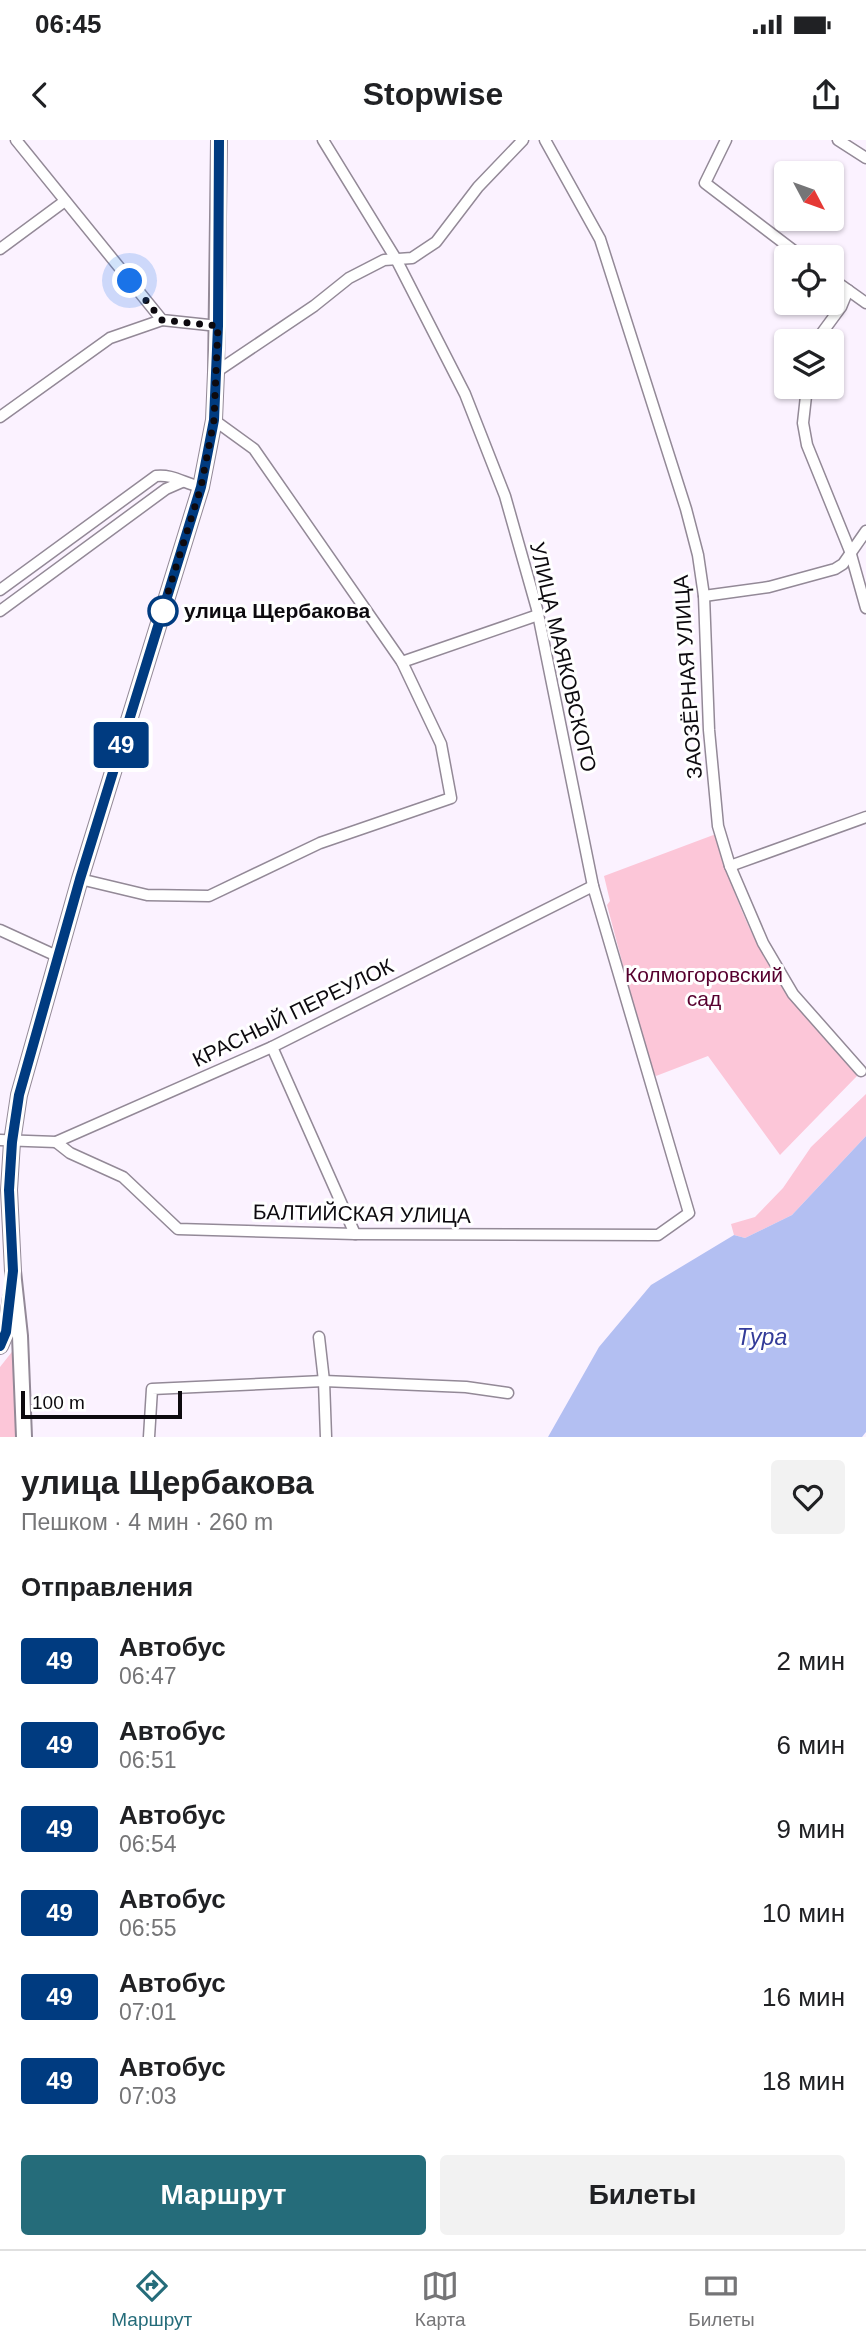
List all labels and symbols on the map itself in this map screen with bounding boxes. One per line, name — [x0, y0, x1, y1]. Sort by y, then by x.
north arrow — [774, 161, 844, 231]
your location — [112, 263, 147, 298]
street label: УЛИЦА МАЯКОВСКОГО — [526, 540, 601, 774]
street label: ЗАОЗЁРНАЯ УЛИЦА — [669, 574, 706, 780]
marker: улица Щербакова — [148, 596, 178, 626]
place label: улица Щербакова — [184, 599, 371, 622]
line badge: 49 — [90, 722, 152, 768]
street label: КРАСНЫЙ ПЕРЕУЛОК — [189, 954, 398, 1071]
park label: Колмогоровский сад — [625, 963, 783, 1010]
street label: БАЛТИЙСКАЯ УЛИЦА — [253, 1200, 471, 1227]
water label: Тура — [737, 1324, 787, 1350]
scale bar — [21, 1388, 182, 1420]

